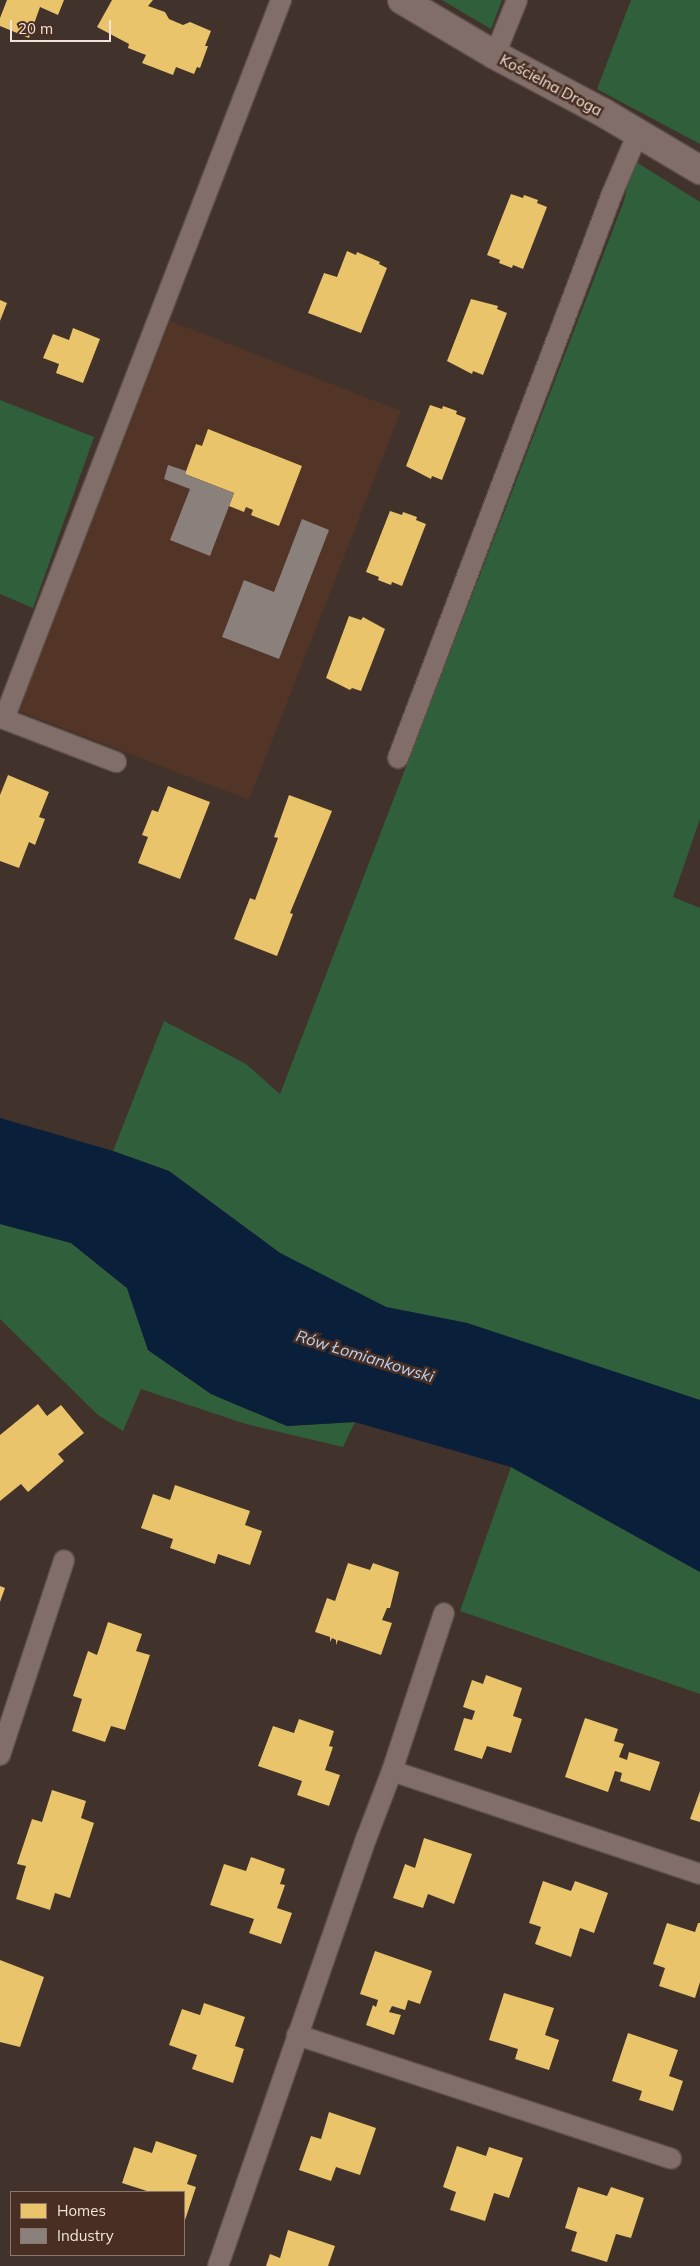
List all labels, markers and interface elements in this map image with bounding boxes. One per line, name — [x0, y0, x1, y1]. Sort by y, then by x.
scale bar — [12, 10, 114, 42]
text: 20 m — [18, 19, 53, 38]
street label: Kościelna Droga — [497, 51, 605, 119]
water label: Rów Łomiankowski — [294, 1326, 436, 1386]
legend — [10, 2191, 185, 2256]
text: Homes — [57, 2201, 106, 2220]
text: Industry — [57, 2226, 114, 2245]

